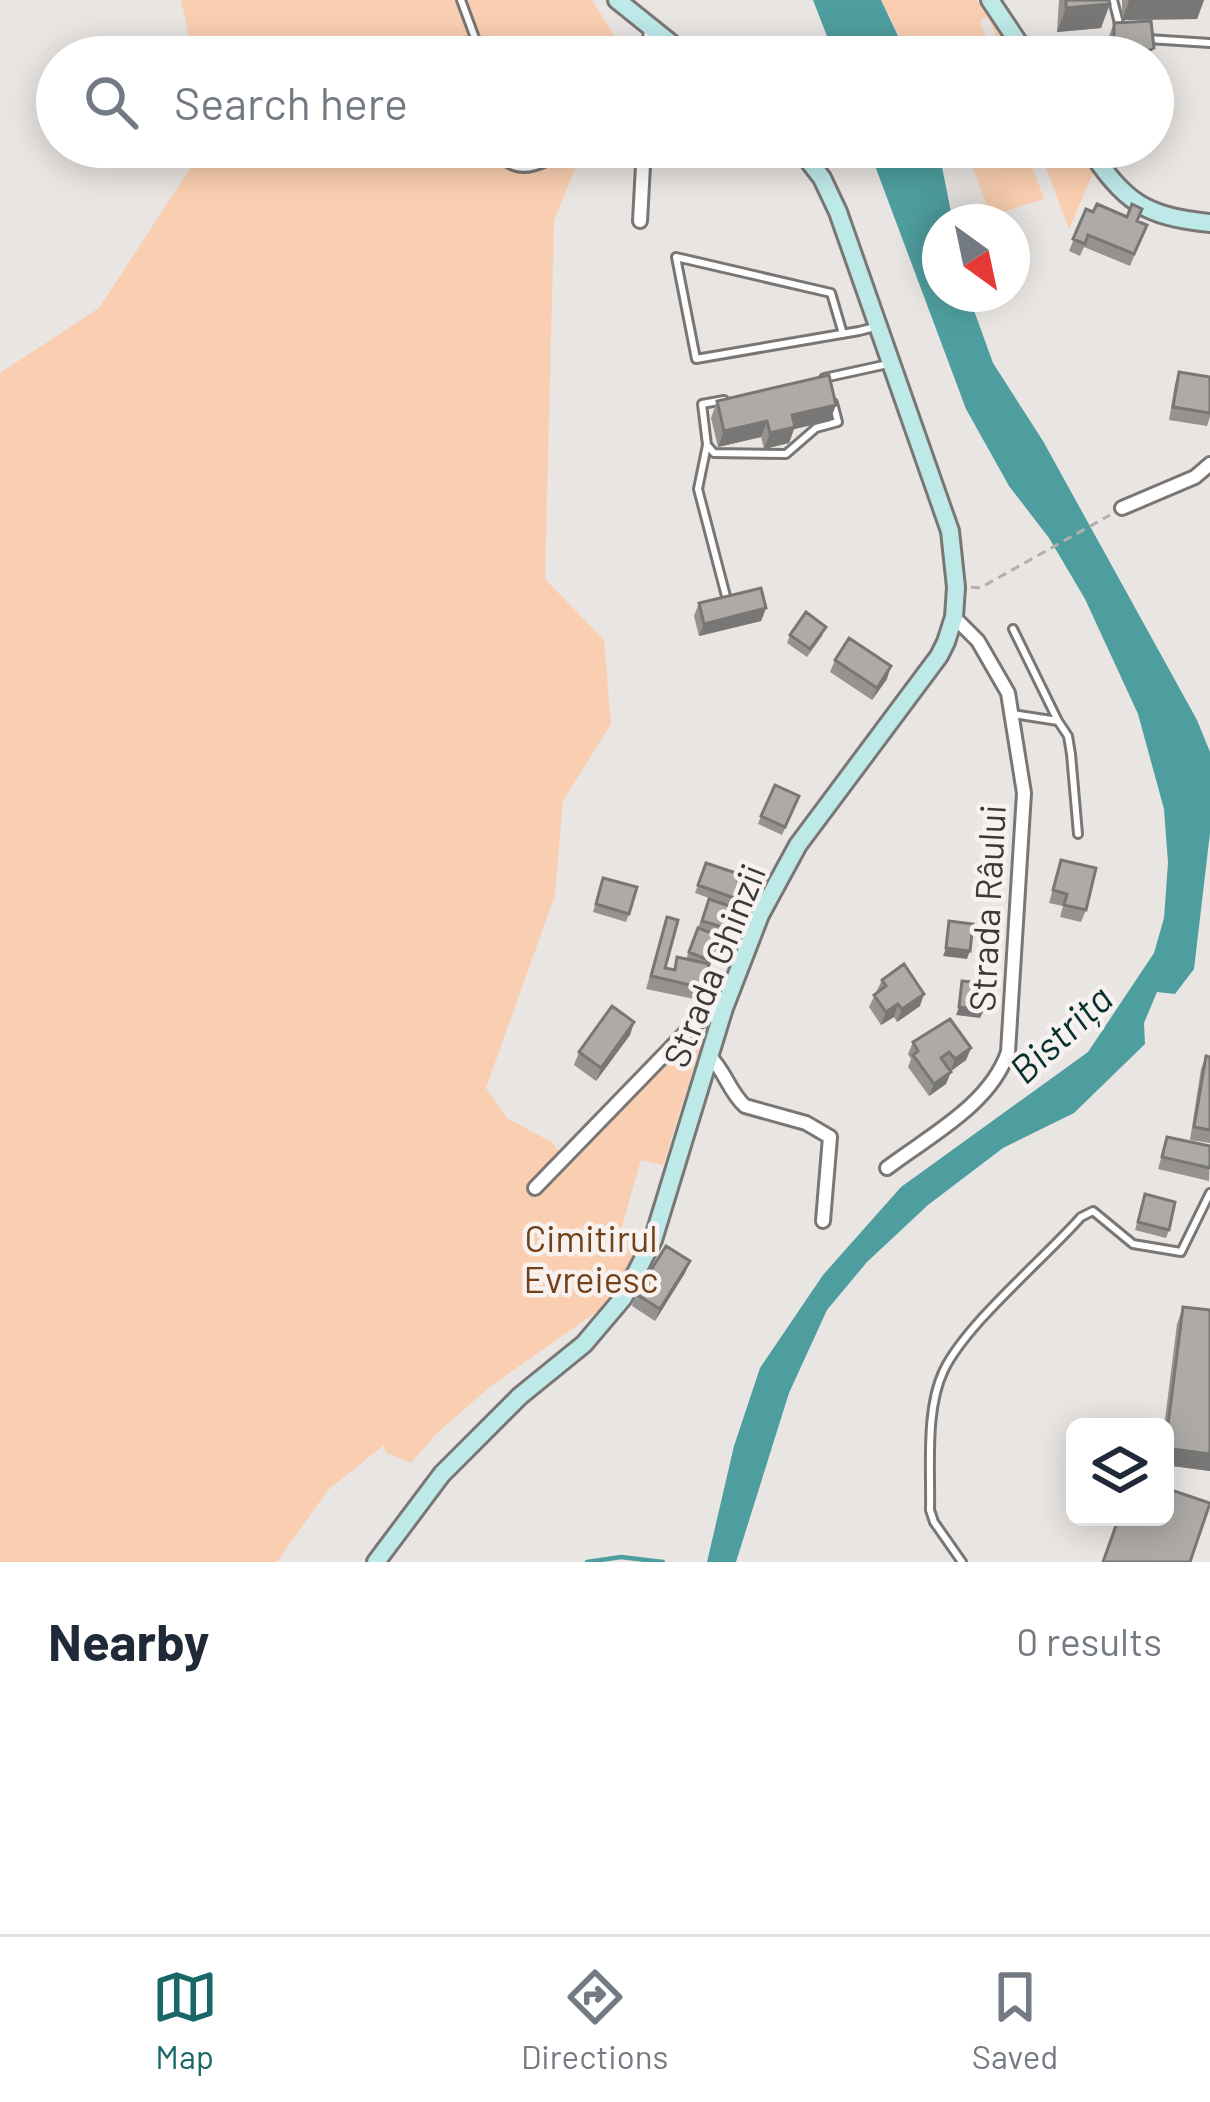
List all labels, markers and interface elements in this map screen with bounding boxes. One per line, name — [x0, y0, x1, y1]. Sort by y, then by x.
search box — [36, 36, 1174, 168]
icon: search — [78, 69, 144, 135]
text: Search here — [174, 75, 408, 129]
north arrow — [922, 204, 1030, 312]
street label: Strada Râului — [959, 803, 1013, 1013]
street label: Strada Ghinzii — [653, 857, 773, 1073]
water label: Bistrița — [999, 974, 1121, 1092]
park label: Cimitirul Evreiesc — [523, 1216, 659, 1300]
map controls — [1066, 1418, 1174, 1526]
button: layers — [1066, 1418, 1174, 1526]
text: Nearby — [48, 1610, 209, 1671]
text: 0 results — [1016, 1617, 1162, 1664]
tab: Map — [152, 1964, 218, 2076]
tab: Directions — [521, 1964, 668, 2076]
tab: Saved — [972, 1964, 1058, 2076]

